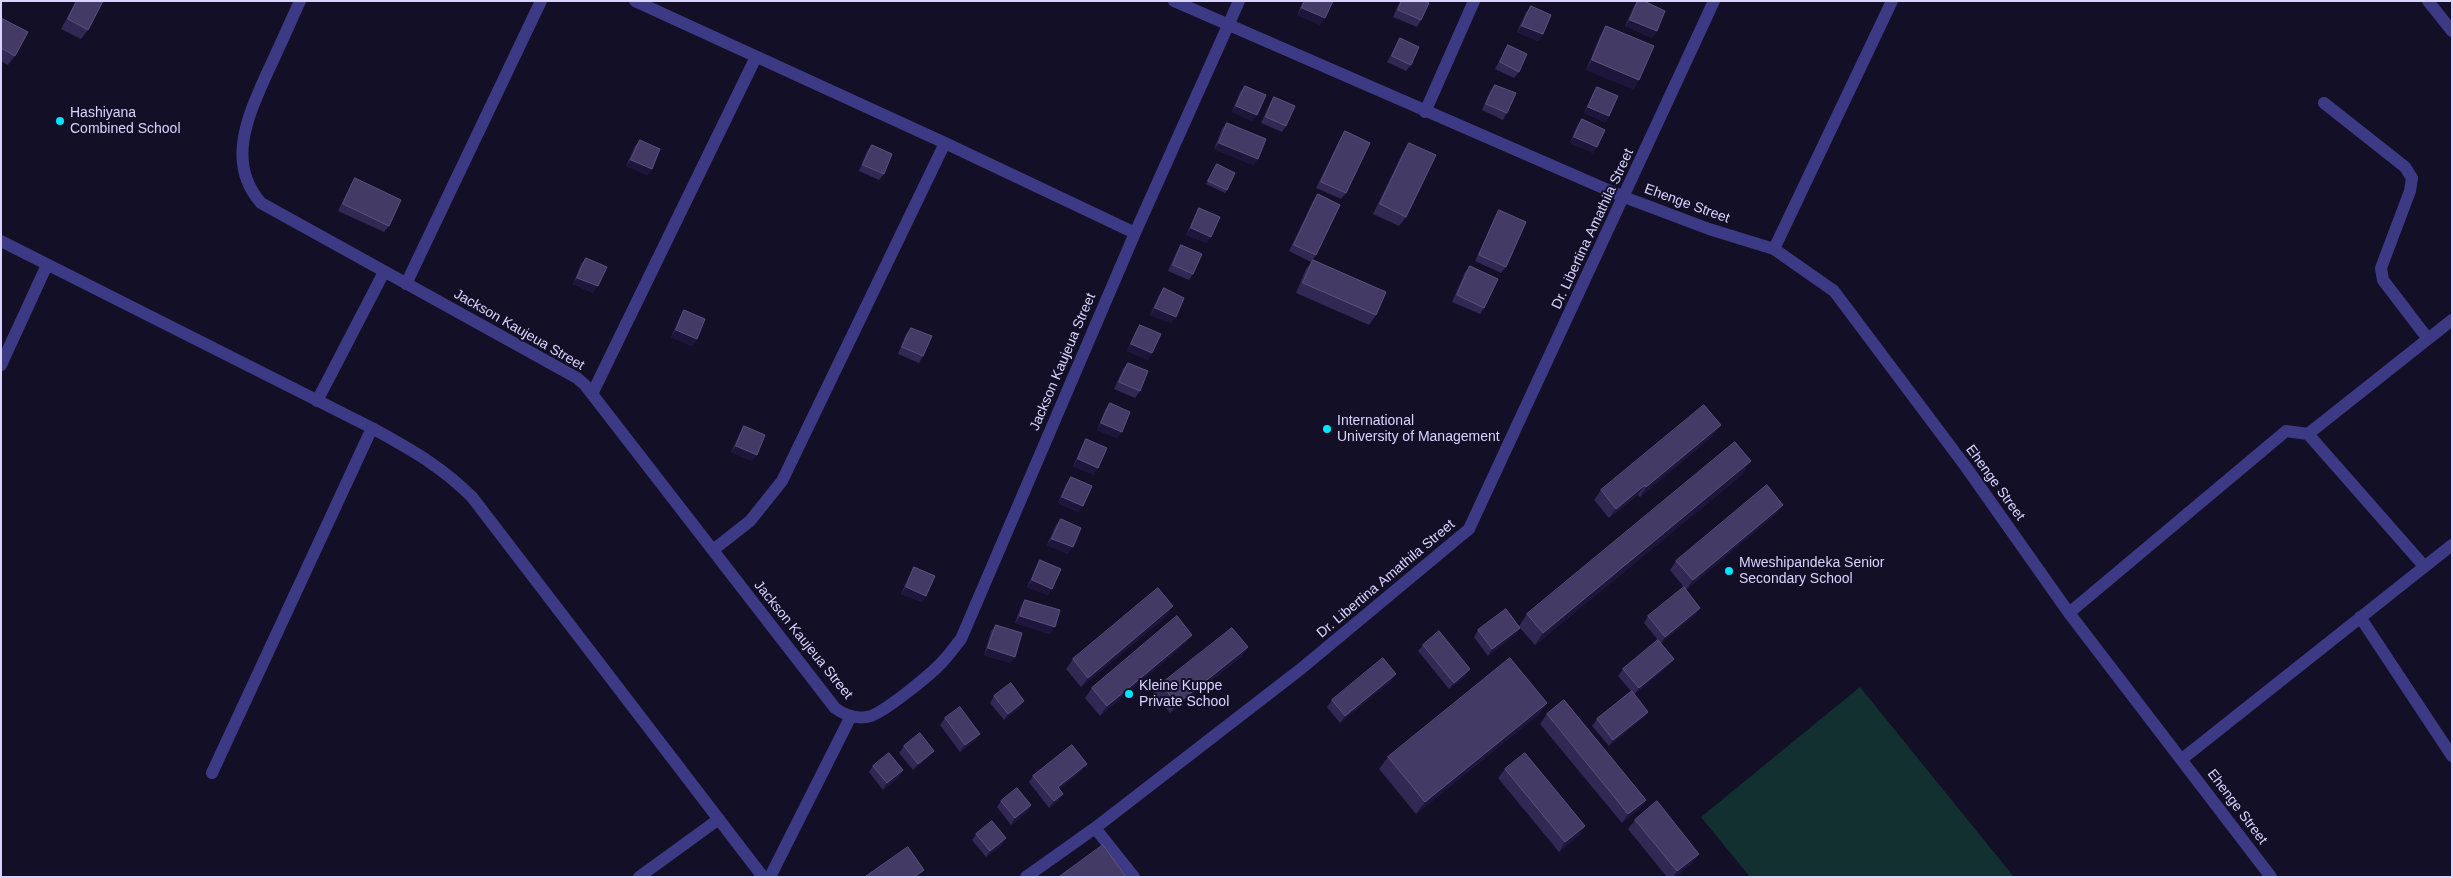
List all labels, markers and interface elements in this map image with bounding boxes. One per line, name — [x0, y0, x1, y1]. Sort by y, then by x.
place label: Hashiyana Combined School — [70, 105, 181, 138]
marker: Hashiyana Combined School — [54, 115, 66, 127]
street label: Dr. Libertina Amathila Street — [1548, 146, 1638, 312]
street label: Ehenge Street — [1642, 181, 1732, 227]
street label: Jackson Kaujeua Street — [451, 286, 587, 374]
street label: Jackson Kaujeua Street — [1026, 291, 1100, 433]
place label: International University of Management — [1337, 413, 1500, 446]
marker: International University of Management — [1321, 423, 1333, 435]
street label: Ehenge Street — [1962, 442, 2028, 524]
street label: Dr. Libertina Amathila Street — [1314, 516, 1458, 642]
place label: Mweshipandeka Senior Secondary School — [1739, 555, 1885, 588]
marker: Mweshipandeka Senior Secondary School — [1723, 565, 1735, 577]
street label: Jackson Kaujeua Street — [750, 577, 856, 703]
place label: Kleine Kuppe Private School — [1139, 678, 1229, 710]
marker: Kleine Kuppe Private School — [1123, 688, 1135, 700]
street label: Ehenge Street — [2203, 766, 2271, 848]

